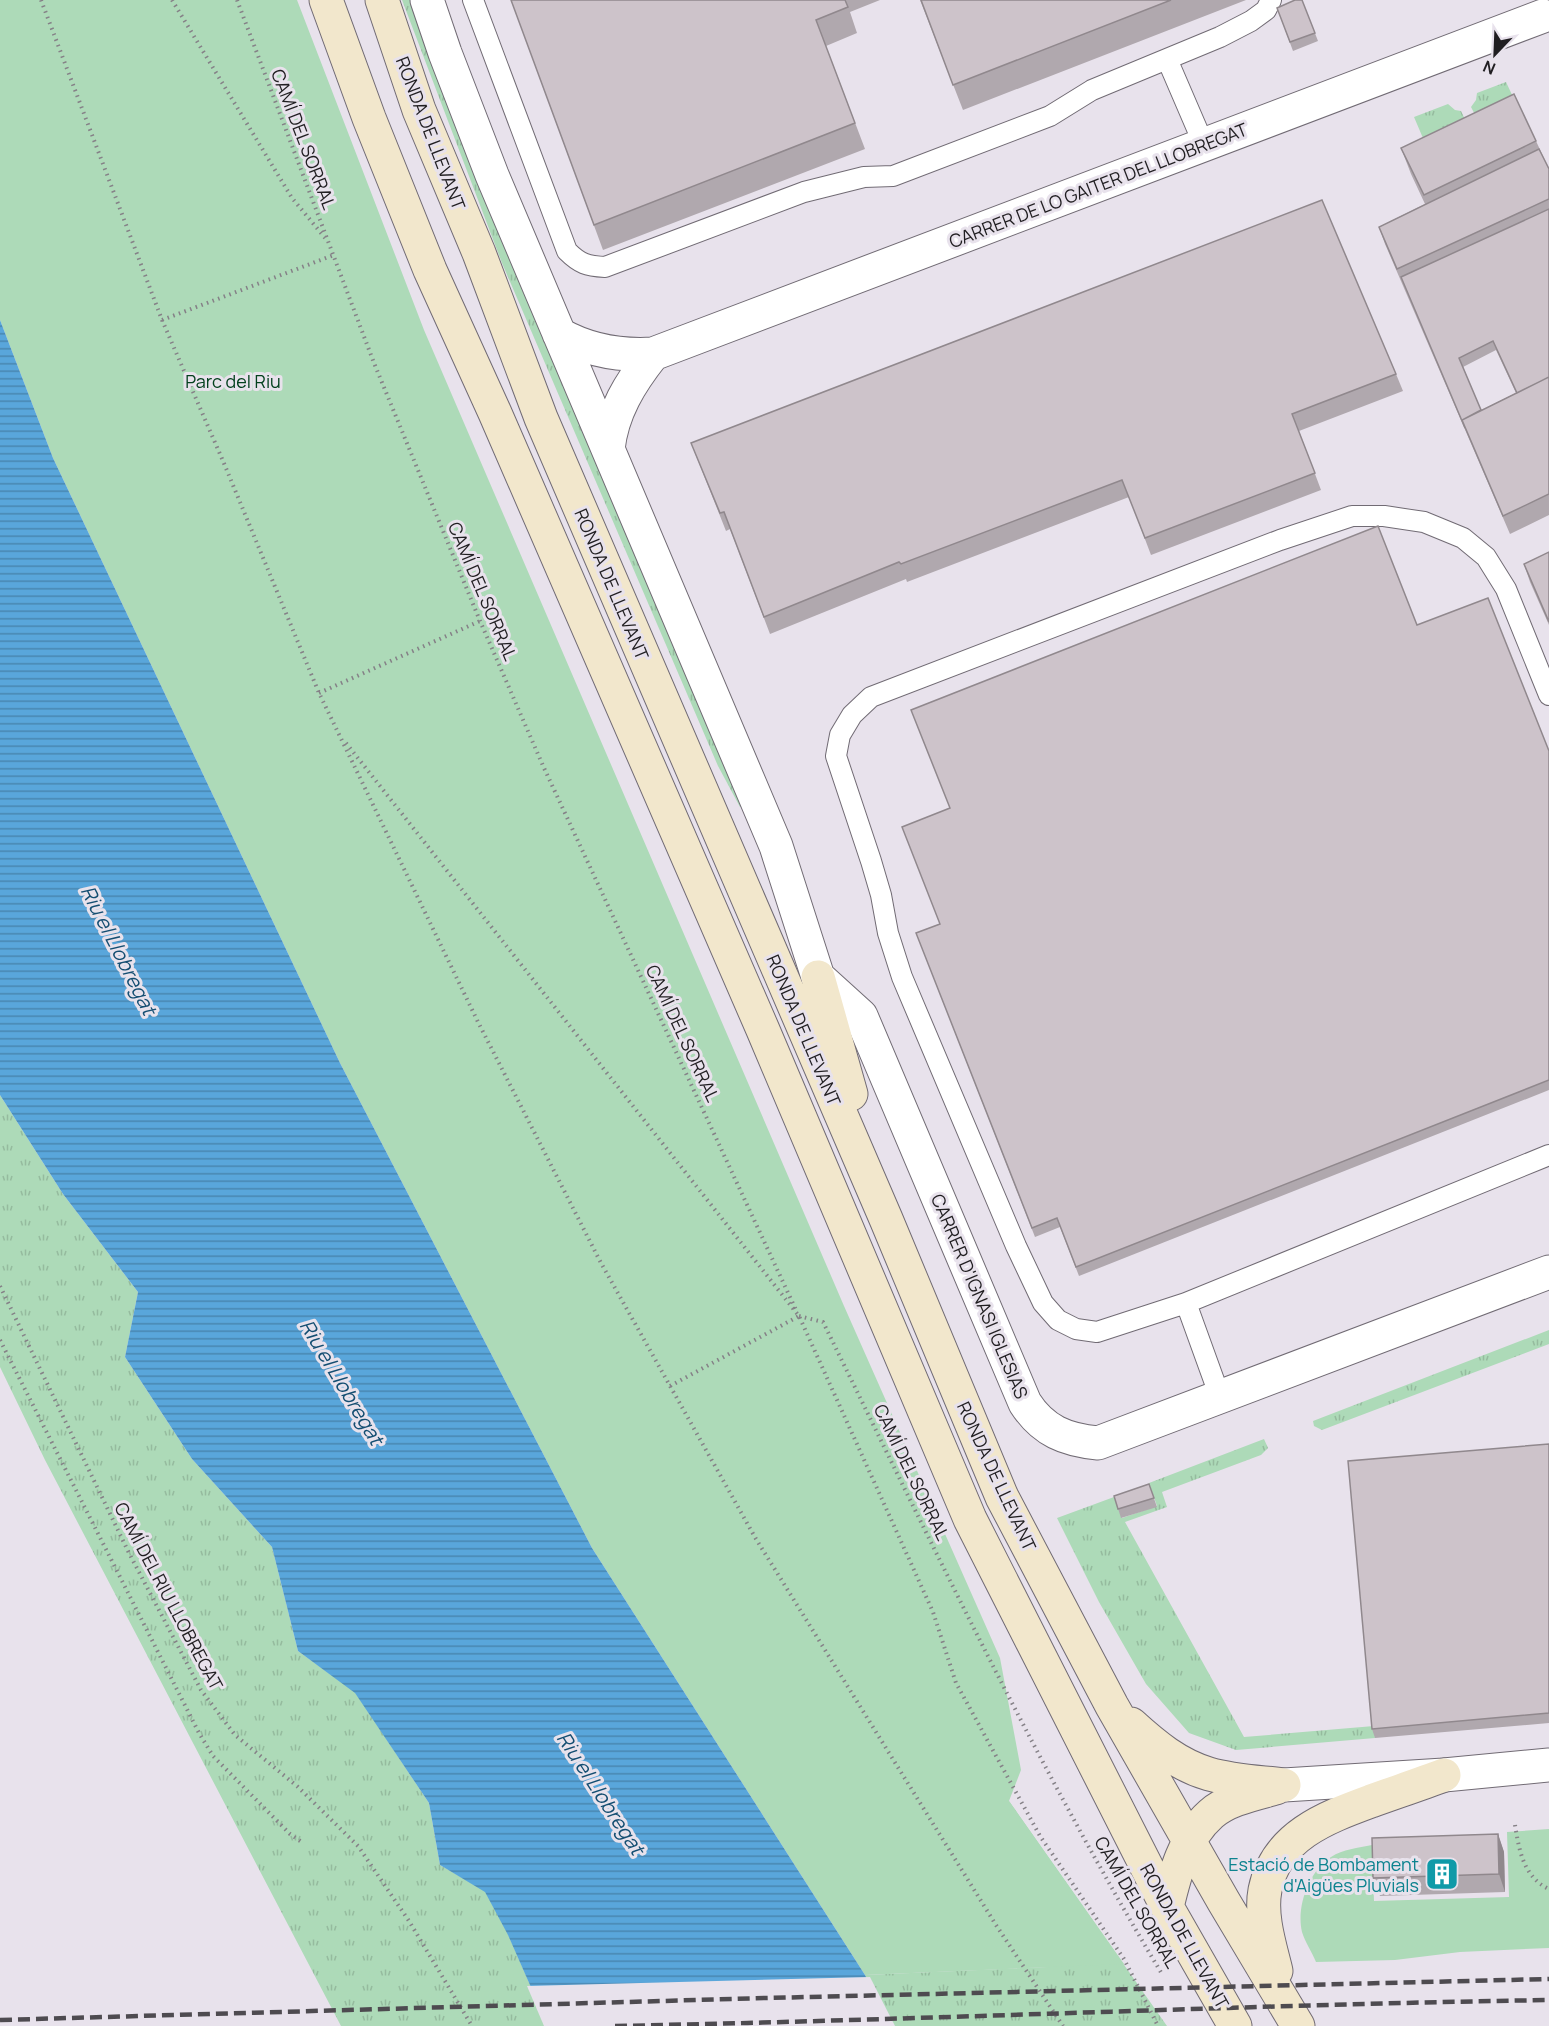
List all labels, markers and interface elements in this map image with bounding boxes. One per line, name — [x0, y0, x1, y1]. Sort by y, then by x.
north arrow — [1465, 24, 1525, 84]
street label: RONDA DE LLEVANT — [391, 53, 471, 213]
text: N — [1480, 55, 1499, 80]
street label: CAMÍ DEL SORRAL — [266, 65, 342, 213]
street label: CARRER DE LO GAITER DEL LLOBREGAT — [945, 117, 1251, 253]
park label: Parc del Riu — [185, 369, 281, 393]
street label: RONDA DE LLEVANT — [569, 505, 655, 664]
street label: CAMÍ DEL SORRAL — [443, 518, 523, 664]
water label: Riu el Llobregat — [75, 881, 164, 1021]
street label: RONDA DE LLEVANT — [761, 951, 847, 1110]
street label: CAMÍ DEL SORRAL — [641, 961, 725, 1105]
street label: CARRER D'IGNASI IGLESIAS — [926, 1190, 1034, 1402]
water label: Riu el Llobregat — [294, 1314, 391, 1451]
street label: RONDA DE LLEVANT — [952, 1397, 1042, 1555]
street label: CAMÍ DEL SORRAL — [869, 1400, 955, 1544]
street label: CAMÍ DEL RIU LLOBREGAT — [109, 1498, 229, 1694]
water label: Riu el Llobregat — [551, 1726, 652, 1861]
street label: CAMÍ DEL SORRAL — [1089, 1832, 1185, 1972]
place label: Estació de Bombament d'Aigües Pluvials — [1228, 1852, 1419, 1897]
building icon: Estació de Bombament d'Aigües Pluvials — [1424, 1856, 1460, 1892]
street label: RONDA DE LLEVANT — [1135, 1859, 1235, 2013]

